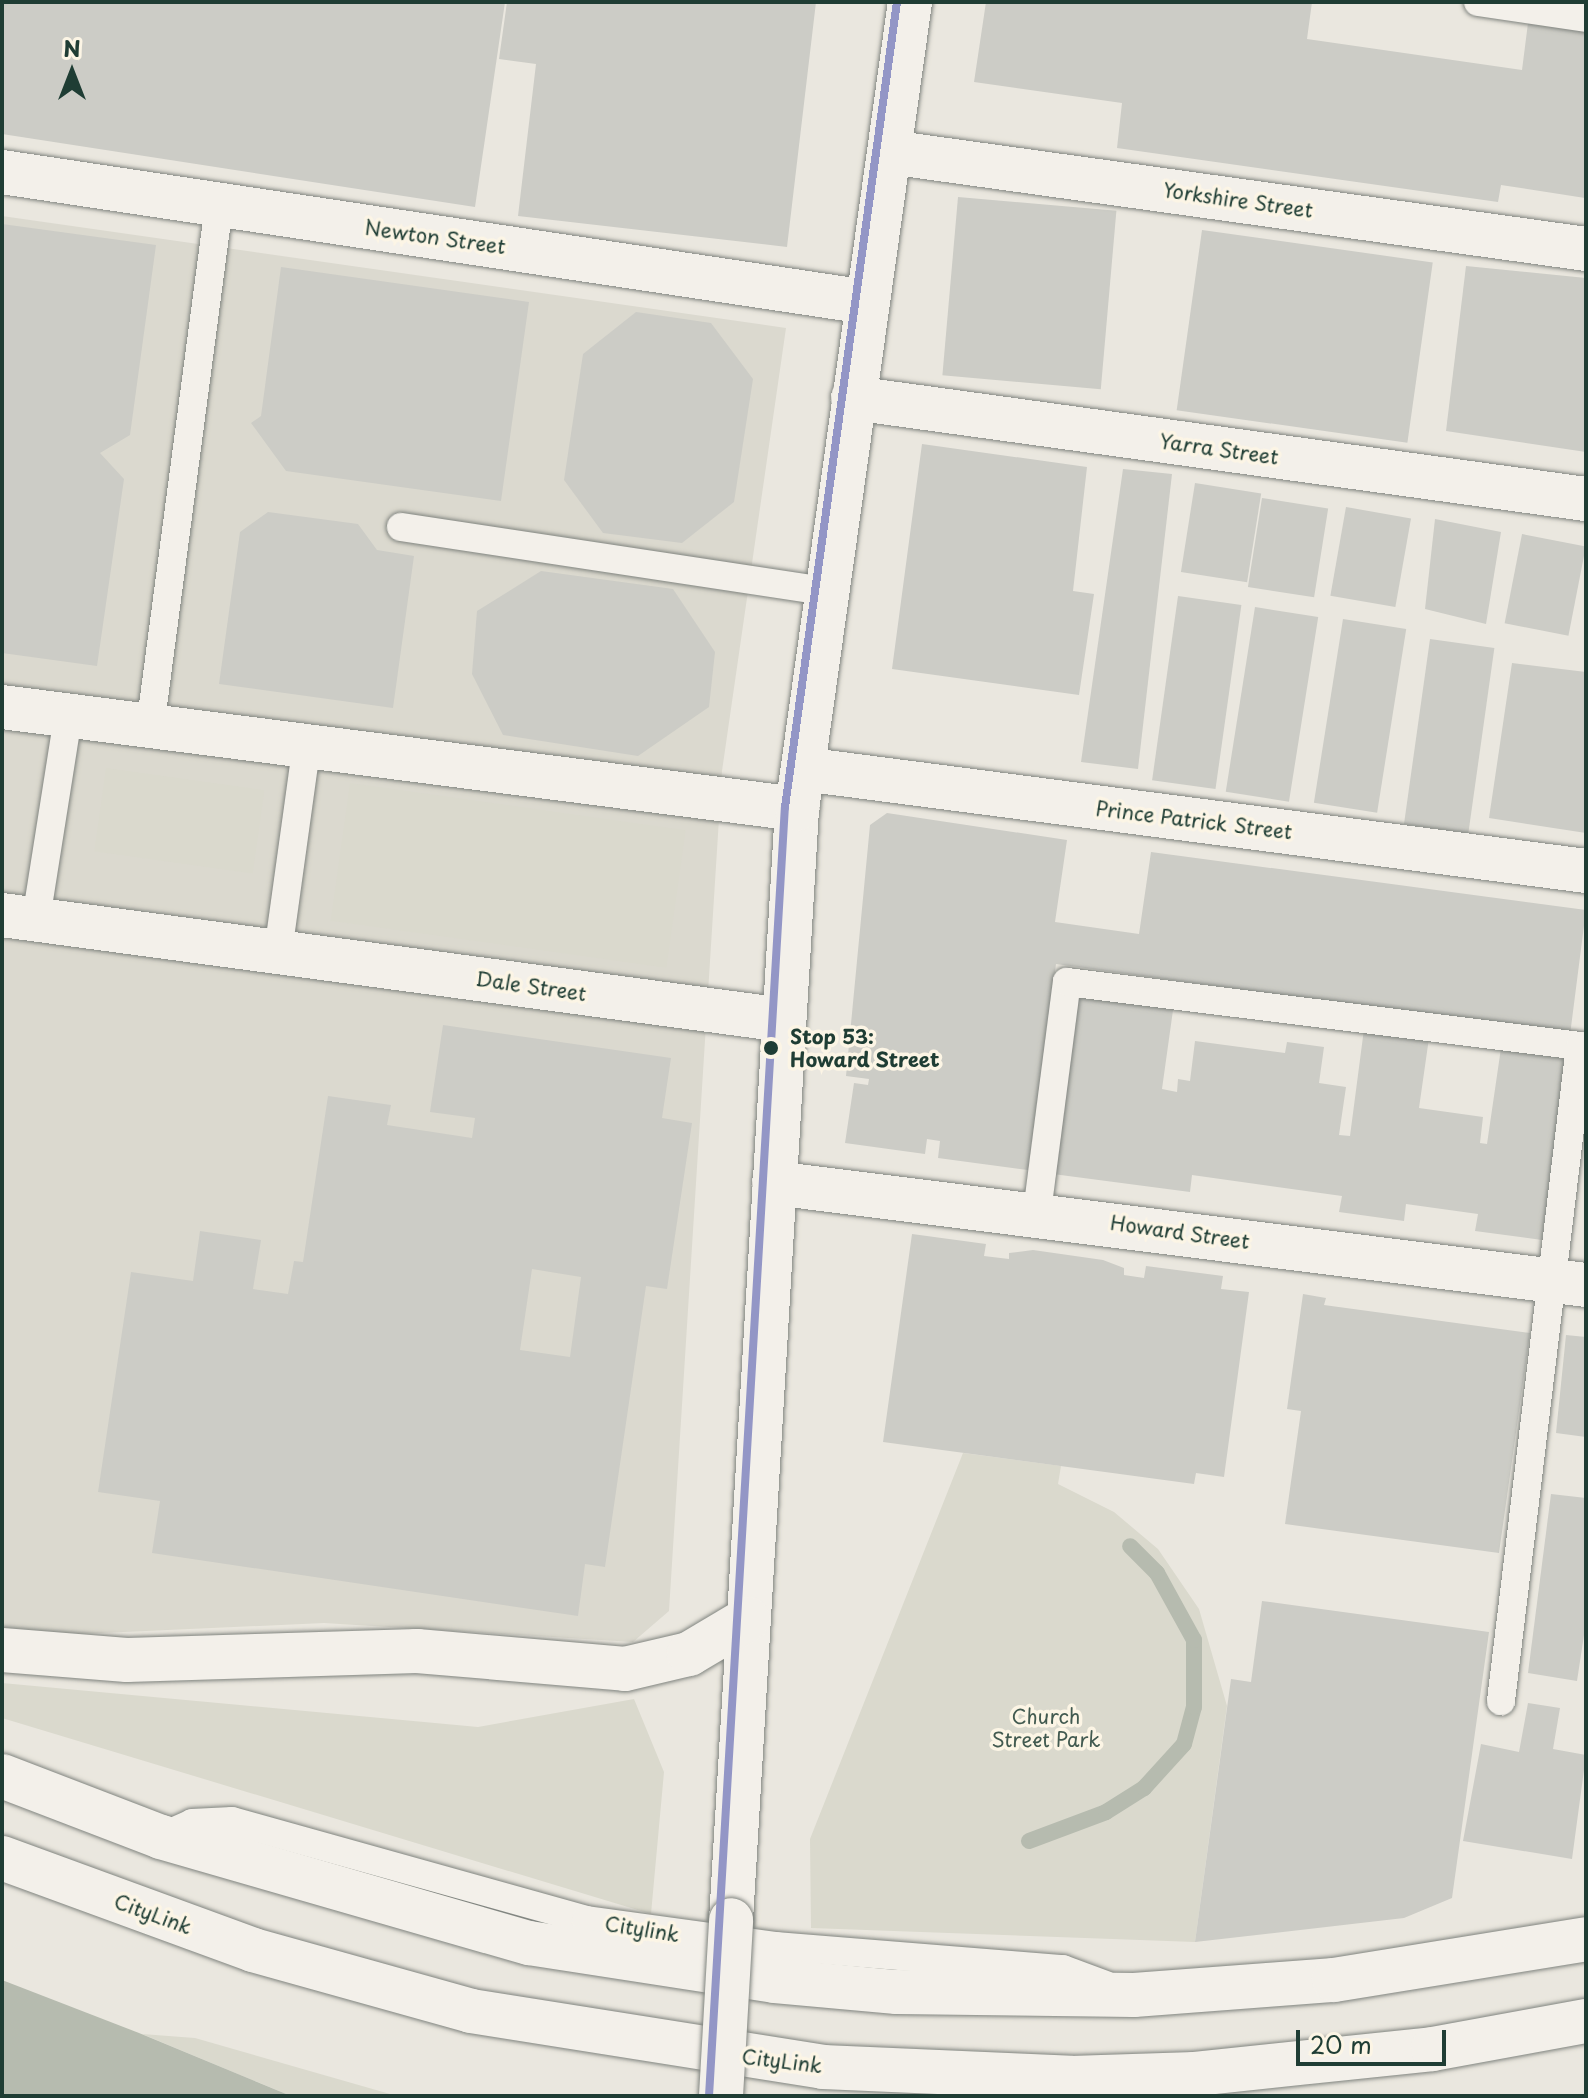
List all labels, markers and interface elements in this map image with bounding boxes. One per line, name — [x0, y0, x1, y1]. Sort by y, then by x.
text: N — [63, 31, 81, 64]
north arrow — [32, 32, 112, 112]
street label: Yorkshire Street — [1161, 178, 1315, 222]
street label: Newton Street — [363, 215, 507, 259]
street label: Yarra Street — [1158, 429, 1280, 469]
street label: Prince Patrick Street — [1093, 796, 1295, 844]
street label: Dale Street — [474, 966, 588, 1006]
place label: Stop 53: Howard Street — [790, 1024, 941, 1071]
marker: Stop 53: Howard Street — [759, 1036, 783, 1060]
street label: Howard Street — [1108, 1210, 1252, 1254]
park label: Church Street Park — [991, 1704, 1101, 1751]
street label: CityLink — [111, 1889, 195, 1939]
street label: Citylink — [603, 1911, 681, 1947]
scale bar — [1300, 2014, 1450, 2064]
text: 20 m — [1310, 2026, 1372, 2062]
street label: CityLink — [740, 2044, 824, 2078]

